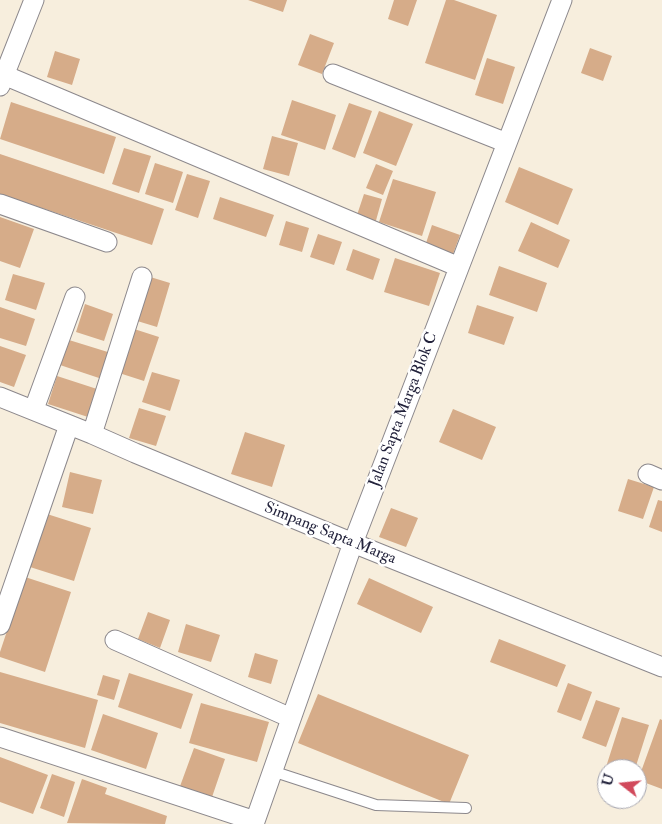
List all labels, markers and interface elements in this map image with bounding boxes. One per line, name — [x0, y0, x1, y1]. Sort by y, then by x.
street label: Jalan Sapta Marga Blok C — [366, 330, 442, 490]
street label: Simpang Sapta Marga — [261, 499, 399, 569]
north arrow — [597, 759, 647, 809]
text: U — [598, 772, 618, 788]

